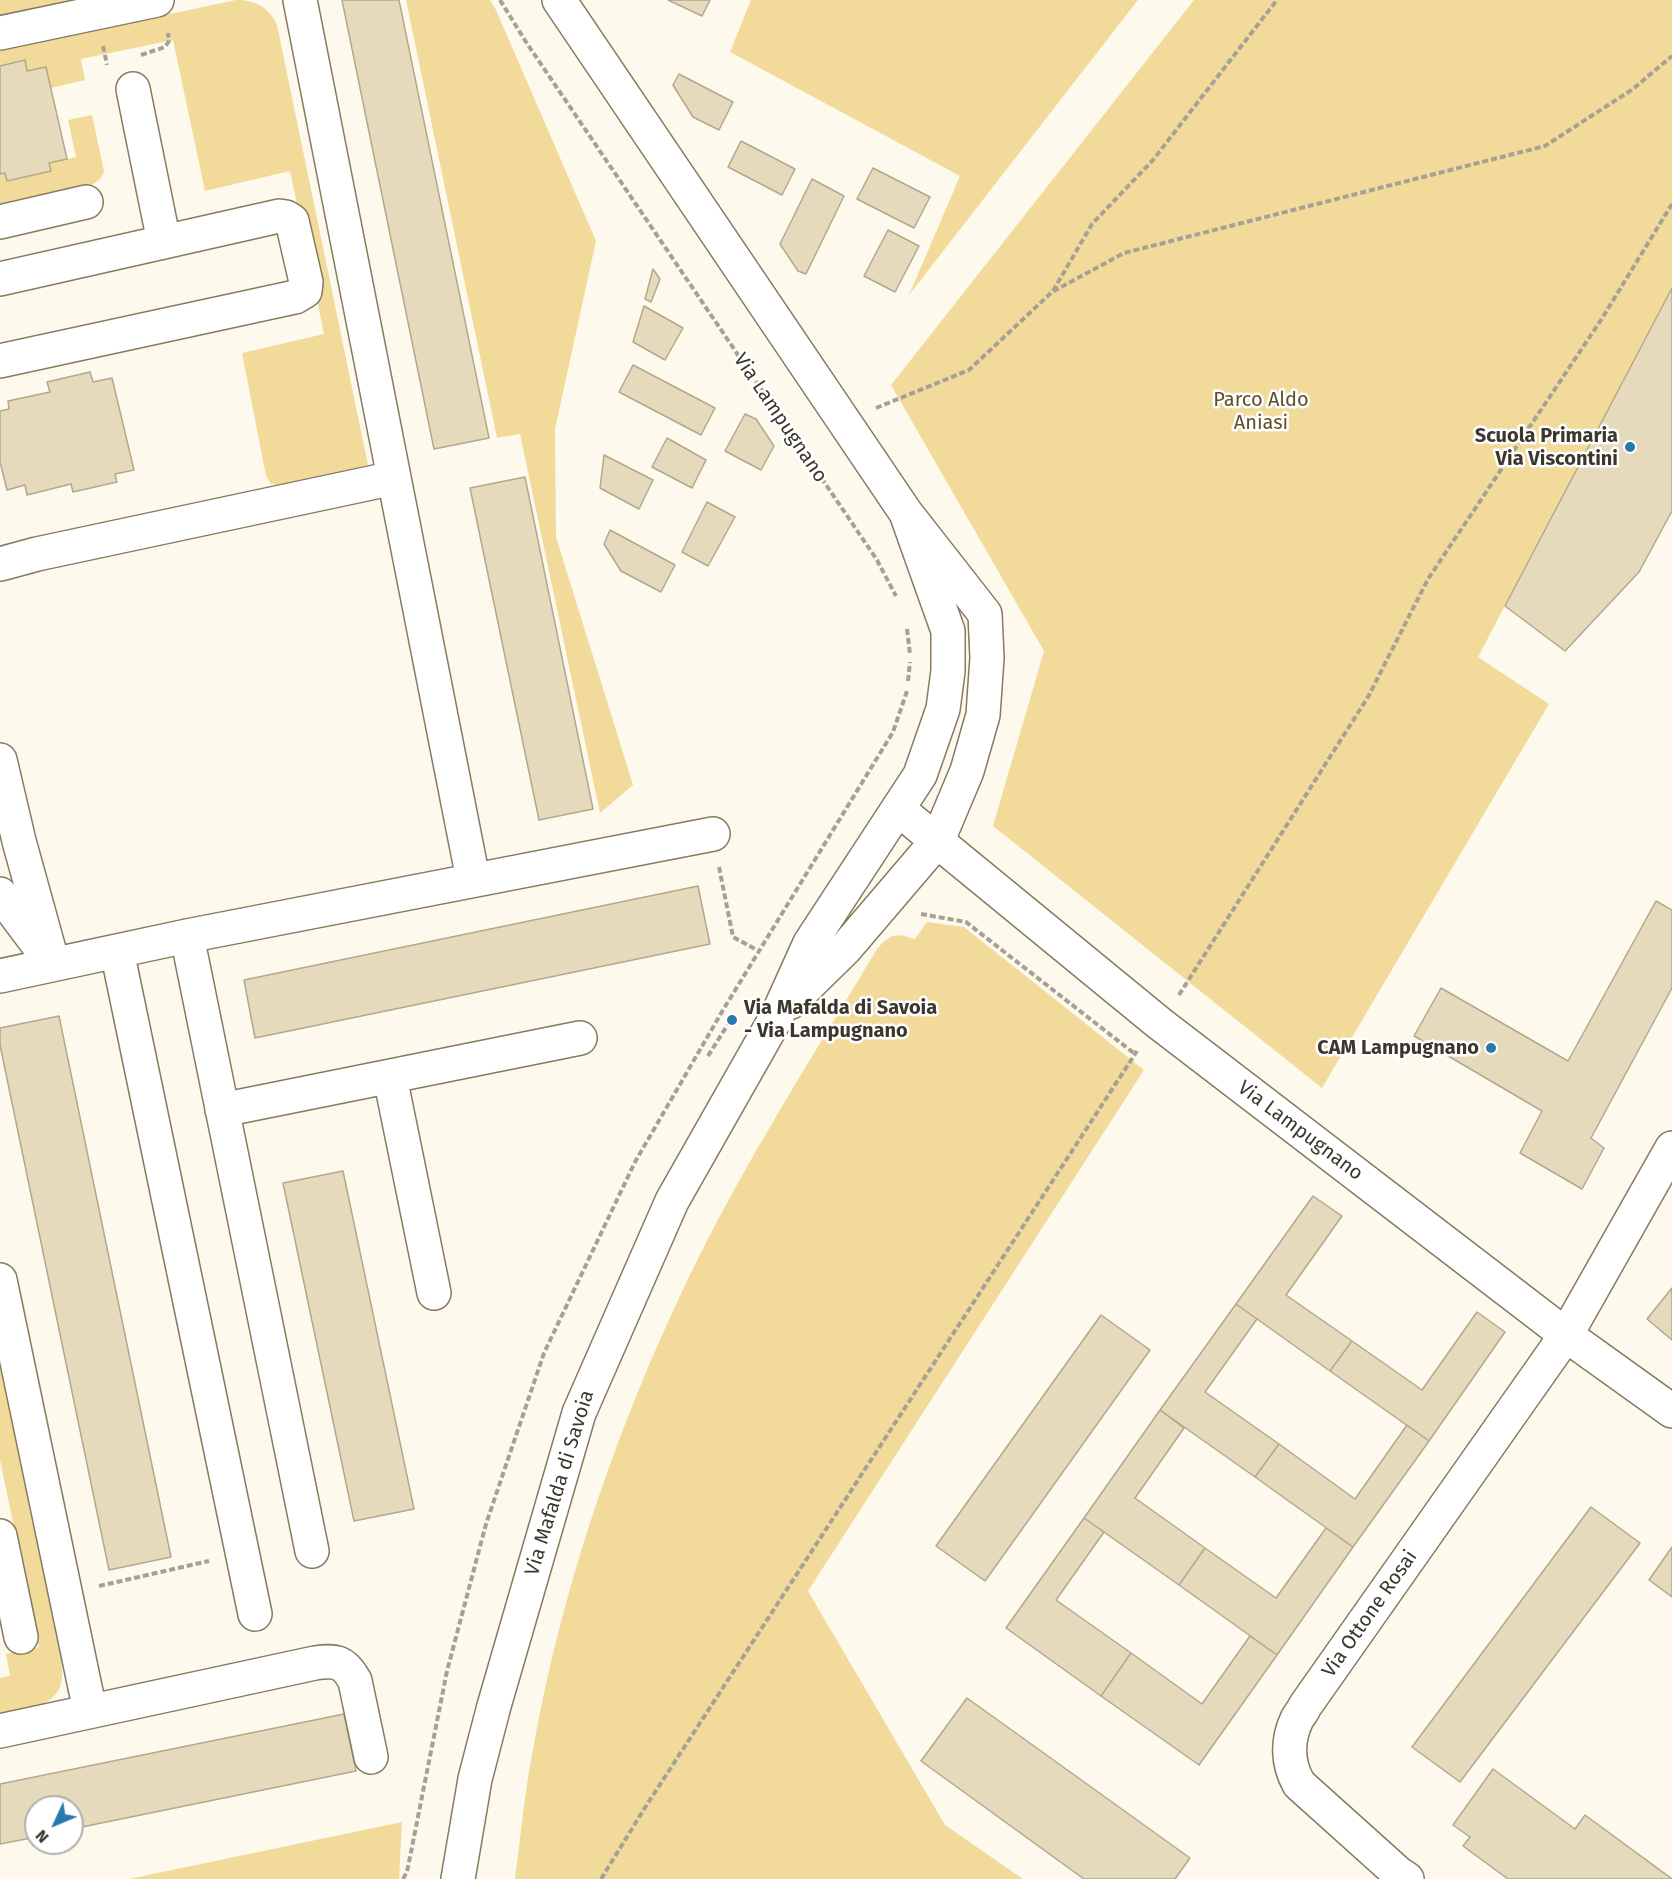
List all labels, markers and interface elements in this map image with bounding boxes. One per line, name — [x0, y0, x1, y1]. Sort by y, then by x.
street label: Via Lampugnano — [728, 349, 832, 487]
park label: Parco Aldo Aniasi — [1213, 388, 1309, 435]
place label: Scuola Primaria Via Viscontini — [1475, 424, 1618, 471]
marker: Scuola Primaria Via Viscontini — [1623, 440, 1637, 454]
place label: Via Mafalda di Savoia - Via Lampugnano — [744, 996, 937, 1043]
marker: Via Mafalda di Savoia - Via Lampugnano — [725, 1013, 739, 1027]
place label: CAM Lampugnano — [1317, 1036, 1479, 1060]
marker: CAM Lampugnano — [1484, 1041, 1498, 1055]
street label: Via Lampugnano — [1233, 1076, 1367, 1186]
street label: Via Mafalda di Savoia — [520, 1387, 600, 1579]
street label: Via Ottone Rosai — [1317, 1546, 1423, 1682]
north arrow — [24, 1795, 84, 1855]
text: N — [32, 1826, 53, 1847]

